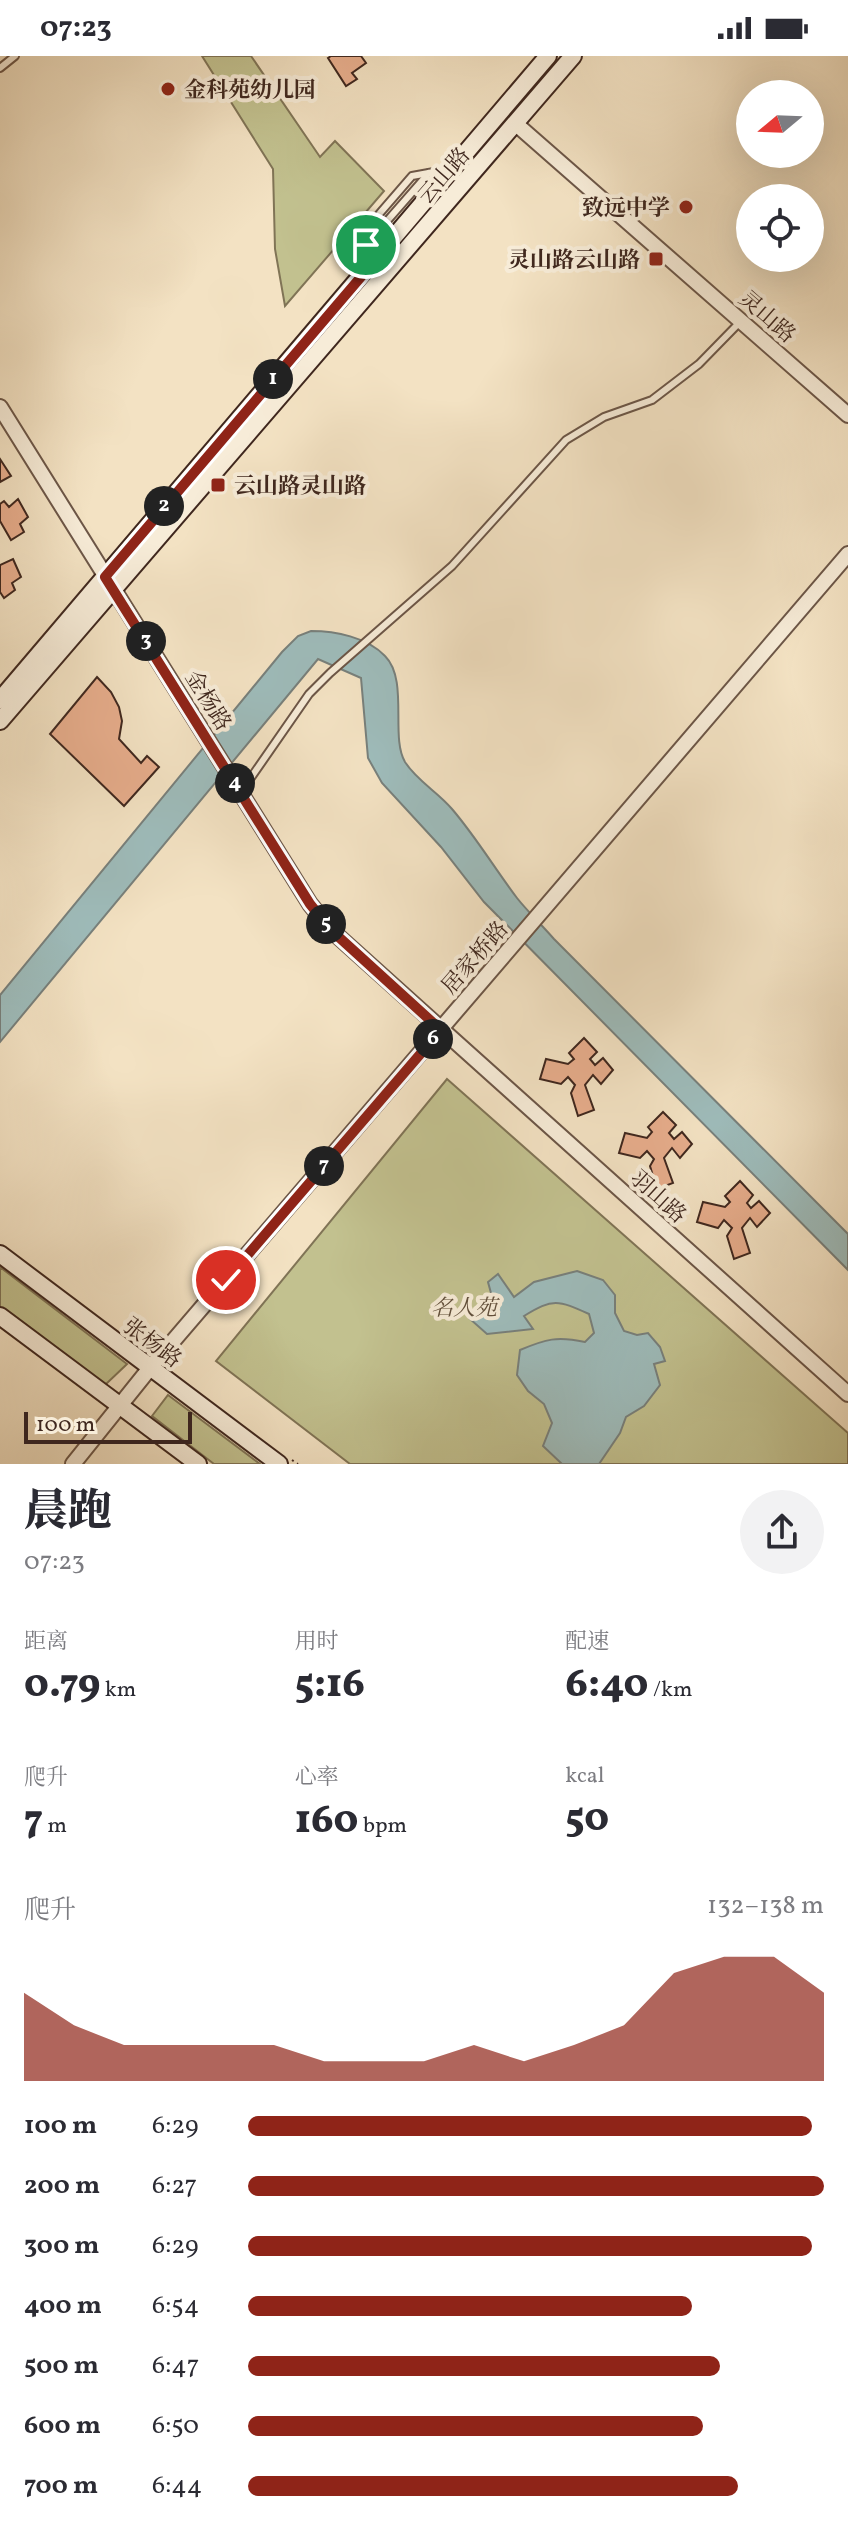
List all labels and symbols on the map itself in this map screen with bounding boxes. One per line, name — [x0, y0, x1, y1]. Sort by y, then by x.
place label: 金科苑幼儿园 — [184, 76, 316, 107]
marker: 金科苑幼儿园 — [159, 80, 177, 98]
north arrow — [736, 80, 824, 168]
street label: 云山路 — [412, 142, 478, 212]
place label: 致远中学 — [582, 194, 670, 225]
marker: 致远中学 — [677, 198, 695, 216]
pin — [332, 211, 400, 279]
place label: 灵山路云山路 — [508, 246, 640, 277]
marker: 灵山路云山路 — [647, 250, 665, 268]
street label: 灵山路 — [731, 285, 801, 351]
pin: 1 — [253, 359, 293, 399]
place label: 云山路灵山路 — [234, 472, 366, 503]
marker: 云山路灵山路 — [209, 476, 227, 494]
pin: 2 — [144, 486, 184, 526]
pin: 3 — [126, 621, 166, 661]
street label: 金杨路 — [176, 665, 238, 738]
pin: 4 — [215, 763, 255, 803]
pin: 5 — [306, 904, 346, 944]
street label: 居家桥路 — [435, 915, 516, 1002]
pin: 6 — [413, 1019, 453, 1059]
pin: 7 — [304, 1146, 344, 1186]
street label: 羽山路 — [622, 1164, 692, 1231]
pin — [192, 1246, 260, 1314]
park label: 名人苑 — [431, 1294, 500, 1325]
street label: 张杨路 — [116, 1312, 187, 1376]
scale bar — [24, 1408, 192, 1444]

